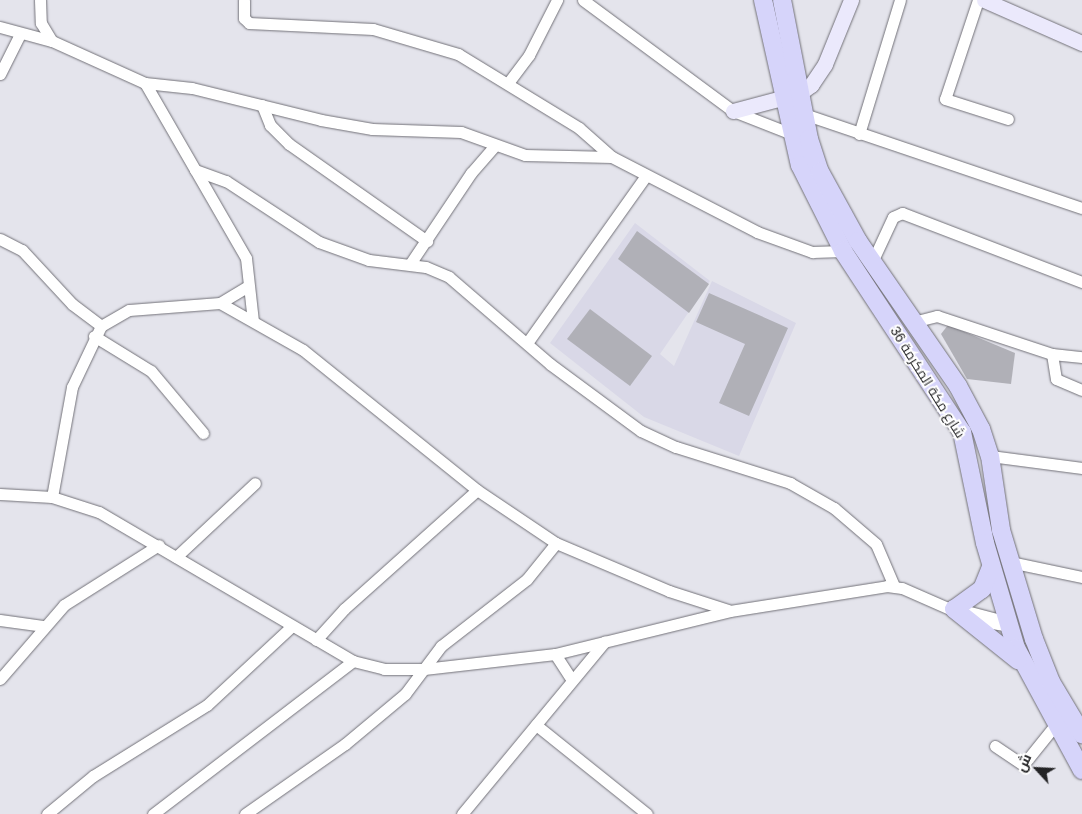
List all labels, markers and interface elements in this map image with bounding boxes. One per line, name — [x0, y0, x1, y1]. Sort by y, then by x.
street label: شارع مكة المكرمة 36 — [887, 323, 969, 441]
north arrow — [1012, 744, 1062, 794]
text: ش — [1012, 751, 1034, 774]

